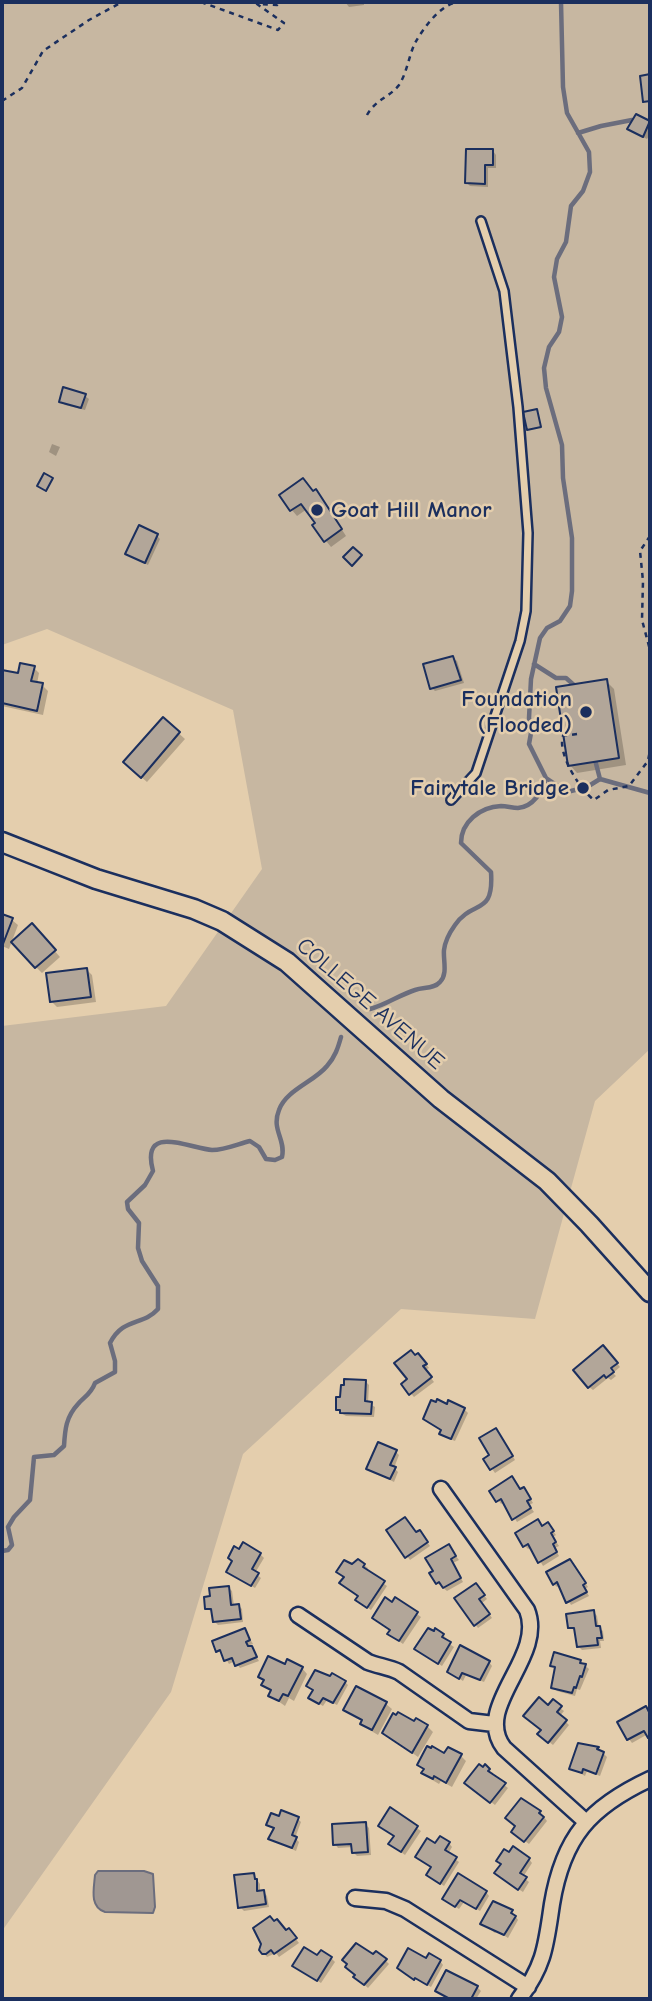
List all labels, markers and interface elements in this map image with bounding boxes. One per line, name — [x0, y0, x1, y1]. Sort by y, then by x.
place label: Goat Hill Manor — [331, 496, 491, 524]
marker: Goat Hill Manor — [309, 502, 325, 518]
place label: Foundation (Flooded) — [461, 685, 572, 739]
marker: Foundation (Flooded) — [578, 704, 594, 720]
place label: Fairytale Bridge — [410, 774, 569, 802]
marker: Fairytale Bridge — [575, 780, 591, 796]
street label: COLLEGE AVENUE — [290, 932, 450, 1076]

